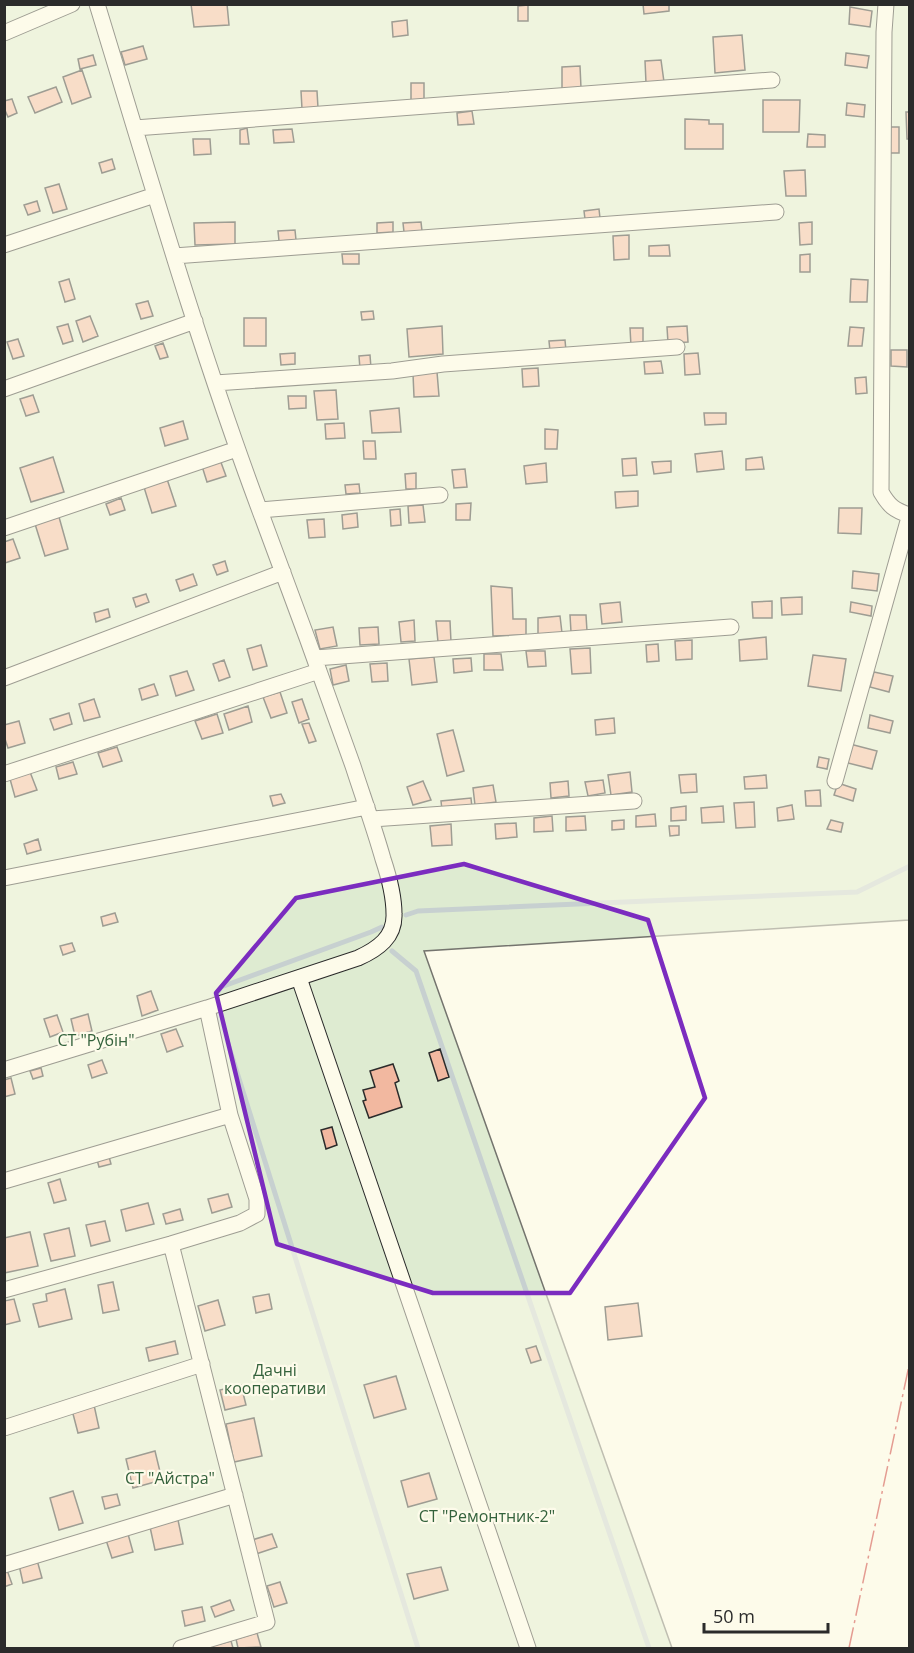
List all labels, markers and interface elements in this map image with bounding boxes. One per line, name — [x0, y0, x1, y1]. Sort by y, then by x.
park label: СТ "Рубін" — [57, 1029, 135, 1051]
park label: Дачні кооперативи — [224, 1359, 326, 1399]
park label: СТ "Айстра" — [125, 1467, 215, 1489]
park label: СТ "Ремонтник-2" — [419, 1505, 555, 1527]
scale bar — [704, 1596, 828, 1634]
text: 50 m — [713, 1604, 755, 1628]

